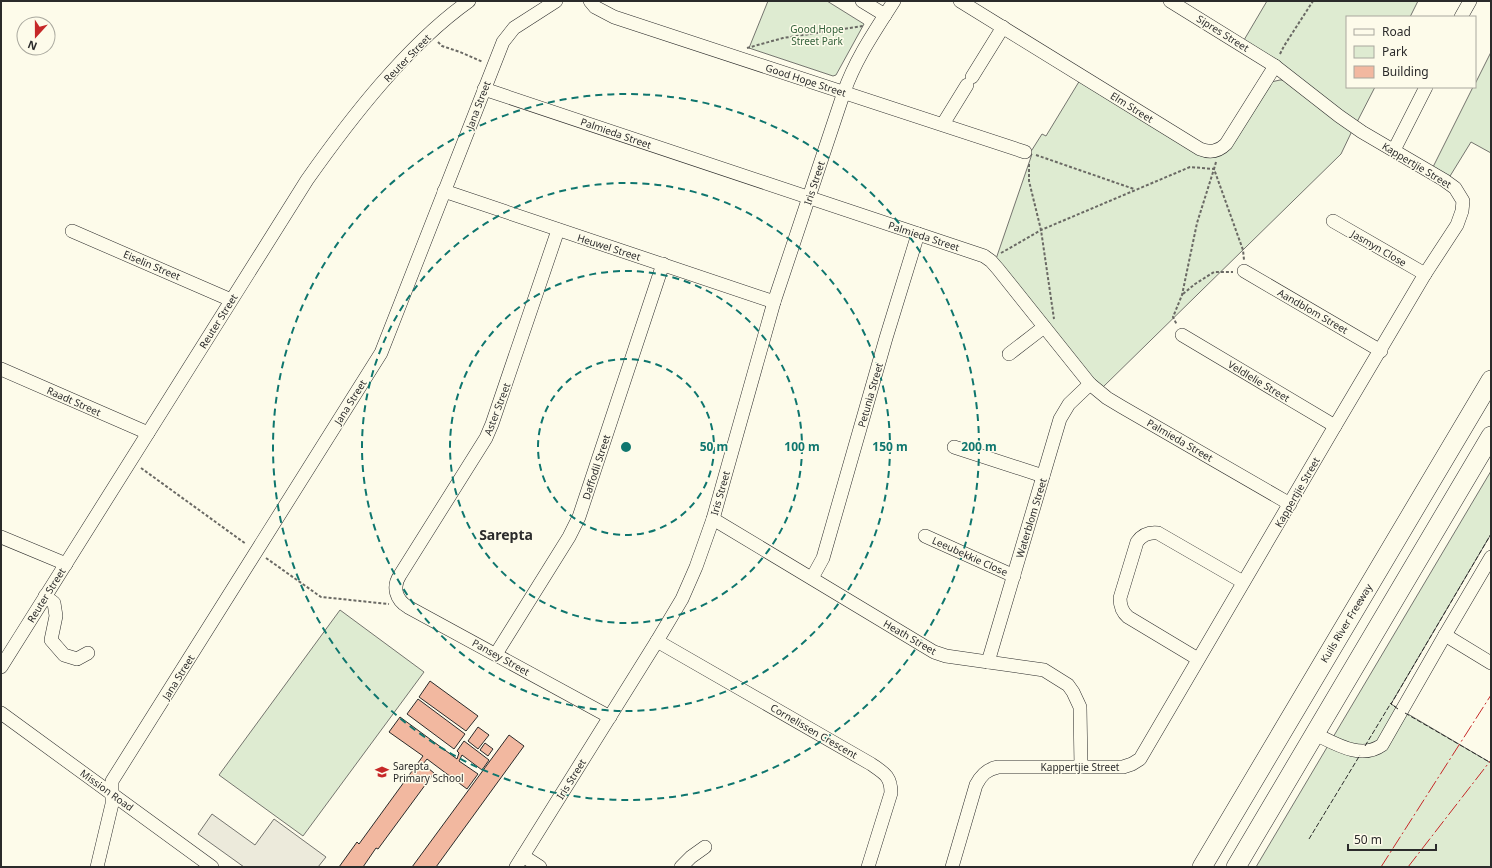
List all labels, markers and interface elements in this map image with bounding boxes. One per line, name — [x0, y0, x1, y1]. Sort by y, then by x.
street label: Sipres Street — [1194, 11, 1252, 55]
north arrow — [16, 16, 56, 56]
legend — [1346, 16, 1476, 88]
park label: Good Hope Street Park — [790, 22, 844, 48]
text: Road — [1382, 23, 1411, 40]
street label: Reuter Street — [380, 31, 434, 85]
text: N — [25, 37, 39, 54]
text: Park — [1382, 43, 1408, 60]
street label: Good Hope Street — [764, 60, 848, 100]
text: Building — [1382, 63, 1429, 80]
street label: Jana Street — [462, 78, 494, 132]
street label: Elm Street — [1108, 88, 1156, 126]
street label: Palmieda Street — [579, 114, 654, 152]
street label: Kappertjie Street — [1380, 139, 1455, 191]
street label: Iris Street — [800, 159, 828, 207]
street label: Palmieda Street — [887, 218, 962, 254]
street label: Jasmyn Close — [1348, 226, 1410, 270]
street label: Heuwel Street — [576, 230, 643, 264]
street label: Eiselin Street — [121, 247, 183, 283]
street label: Aandblom Street — [1275, 285, 1351, 337]
street label: Reuter Street — [196, 291, 241, 351]
street label: Veldlelie Street — [1226, 357, 1293, 405]
street label: Petunia Street — [854, 361, 886, 429]
street label: Jana Street — [330, 376, 370, 428]
street label: Aster Street — [481, 380, 514, 437]
street label: Raadt Street — [45, 383, 104, 419]
street label: Palmieda Street — [1144, 415, 1216, 465]
street label: Daffodil Street — [579, 432, 613, 501]
text: 50 m — [700, 438, 728, 455]
text: 100 m — [784, 438, 820, 455]
text: 150 m — [872, 438, 908, 455]
text: 200 m — [961, 438, 997, 455]
centre of rings — [619, 440, 633, 454]
street label: Kappertjie Street — [1271, 454, 1323, 530]
street label: Iris Street — [707, 469, 733, 517]
street label: Waterblom Street — [1012, 476, 1050, 560]
district label: Sarepta — [479, 525, 533, 544]
street label: Leeubekkie Close — [930, 533, 1010, 579]
street label: Reuter Street — [24, 565, 69, 625]
street label: Kuils River Freeway — [1317, 580, 1376, 665]
street label: Heath Street — [881, 616, 939, 658]
street label: Pansey Street — [470, 635, 533, 679]
street label: Jana Street — [158, 651, 198, 703]
street label: Cornelissen Crescent — [768, 700, 860, 762]
street label: Iris Street — [553, 756, 589, 802]
place label: Sarepta Primary School — [393, 759, 464, 785]
street label: Kappertjie Street — [1041, 760, 1120, 774]
school or university icon: Sarepta Primary School — [374, 764, 390, 780]
street label: Mission Road — [78, 766, 136, 814]
scale bar — [1348, 826, 1436, 852]
text: 50 m — [1354, 831, 1382, 848]

